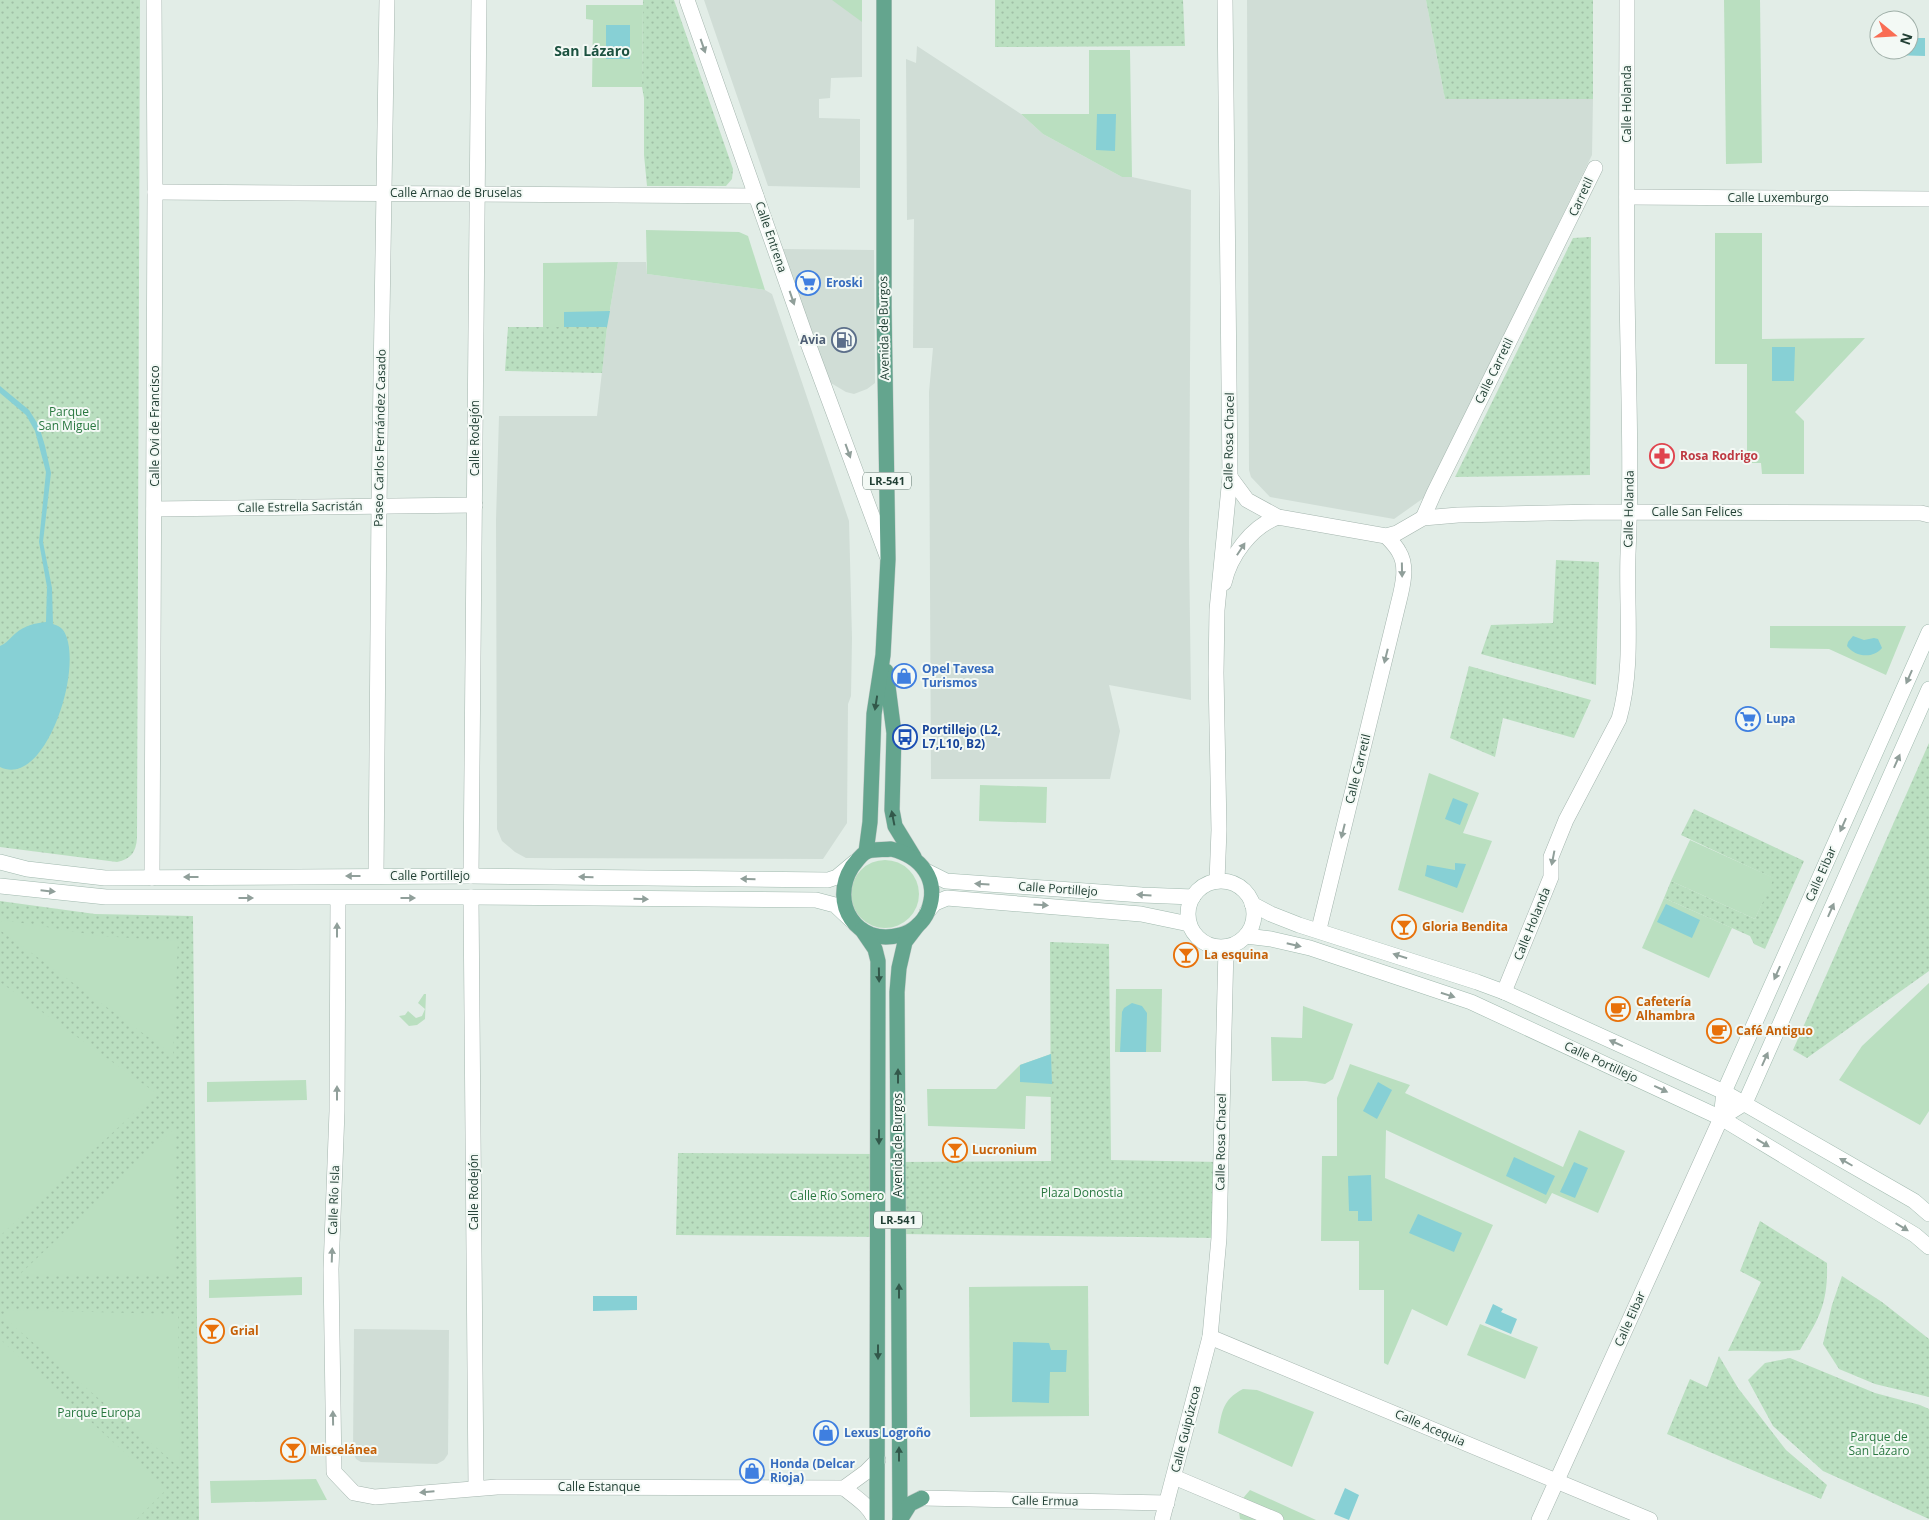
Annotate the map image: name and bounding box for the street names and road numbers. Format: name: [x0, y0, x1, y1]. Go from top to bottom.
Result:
street label: Calle Holanda: [1618, 65, 1635, 143]
street label: Carretil: [1564, 175, 1597, 219]
street label: Calle Arnao de Bruselas: [390, 184, 522, 201]
street label: Calle Luxemburgo: [1727, 189, 1829, 206]
street label: Calle Entrena: [751, 199, 792, 275]
street label: Avenida de Burgos: [874, 275, 893, 380]
street label: Calle Carretil: [1470, 335, 1517, 407]
street label: Paseo Carlos Fernández Casado: [369, 349, 390, 527]
street label: Calle Ovi de Francisco: [146, 365, 163, 487]
street label: Calle Rosa Chacel: [1219, 392, 1238, 490]
street label: Calle Rodejón: [466, 400, 483, 476]
street label: Calle Holanda: [1619, 470, 1638, 548]
road number: LR-541: [863, 472, 911, 490]
street label: Calle Estrella Sacristán: [237, 497, 363, 516]
street label: Calle San Felices: [1651, 503, 1743, 520]
street label: Calle Carretil: [1341, 732, 1374, 806]
street label: Calle Eibar: [1801, 843, 1840, 904]
street label: Calle Portillejo: [390, 867, 470, 884]
street label: Calle Portillejo: [1018, 877, 1098, 900]
street label: Calle Holanda: [1509, 885, 1554, 963]
street label: Calle Portillejo: [1561, 1037, 1641, 1086]
street label: Avenida de Burgos: [889, 1092, 906, 1197]
street label: Calle Rosa Chacel: [1211, 1093, 1230, 1191]
street label: Calle Rodejón: [465, 1154, 482, 1230]
street label: Calle Río Isla: [324, 1165, 343, 1235]
road number: LR-541: [874, 1212, 922, 1228]
street label: Calle Eibar: [1610, 1288, 1649, 1349]
street label: Calle Guipúzcoa: [1166, 1384, 1205, 1474]
street label: Calle Acequia: [1393, 1405, 1468, 1450]
street label: Calle Estanque: [558, 1478, 640, 1495]
street label: Calle Ermua: [1011, 1491, 1079, 1510]

